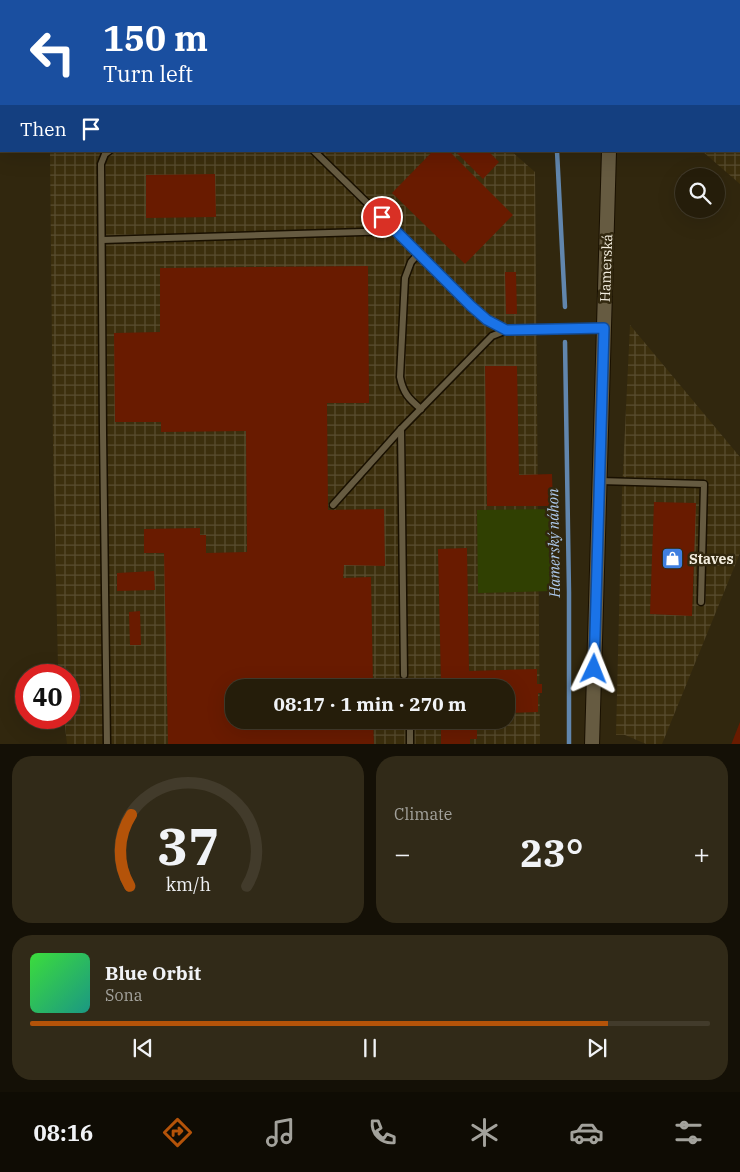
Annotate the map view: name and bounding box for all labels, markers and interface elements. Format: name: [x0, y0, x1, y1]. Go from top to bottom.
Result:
text: 150 m: [103, 15, 208, 61]
icon: left: [20, 20, 85, 85]
text: Turn left: [103, 59, 193, 88]
icon: arrive: [77, 115, 105, 143]
text: Then: [20, 117, 67, 141]
map controls: [675, 168, 725, 218]
button: search: [675, 168, 725, 218]
pin: [361, 196, 403, 238]
icon: arrive: [368, 203, 396, 231]
street label: Hamerská: [596, 233, 616, 302]
water label: Hamerský náhon: [543, 488, 564, 599]
shop icon: Staves: [661, 547, 685, 571]
place label: Staves: [689, 550, 734, 568]
position arrow: [567, 642, 619, 694]
speed limit sign: 40: [15, 664, 80, 729]
text: 08:17 · 1 min · 270 m: [274, 692, 466, 716]
text: Climate: [394, 804, 452, 824]
text: 37: [157, 812, 219, 879]
text: 23°: [520, 828, 584, 877]
text: −: [394, 835, 411, 872]
text: +: [693, 835, 710, 872]
text: km/h: [165, 873, 211, 896]
text: Blue Orbit: [105, 961, 201, 985]
text: Sona: [105, 985, 142, 1005]
icon: previous: [129, 1034, 157, 1062]
icon: pause: [356, 1034, 384, 1062]
icon: next: [583, 1034, 611, 1062]
icon: directions: [160, 1115, 195, 1150]
icon: music: [263, 1115, 298, 1150]
icon: phone: [365, 1115, 400, 1150]
icon: climate: [467, 1115, 502, 1150]
icon: car: [569, 1115, 604, 1150]
icon: filters: [671, 1115, 706, 1150]
text: 08:16: [34, 1118, 93, 1147]

